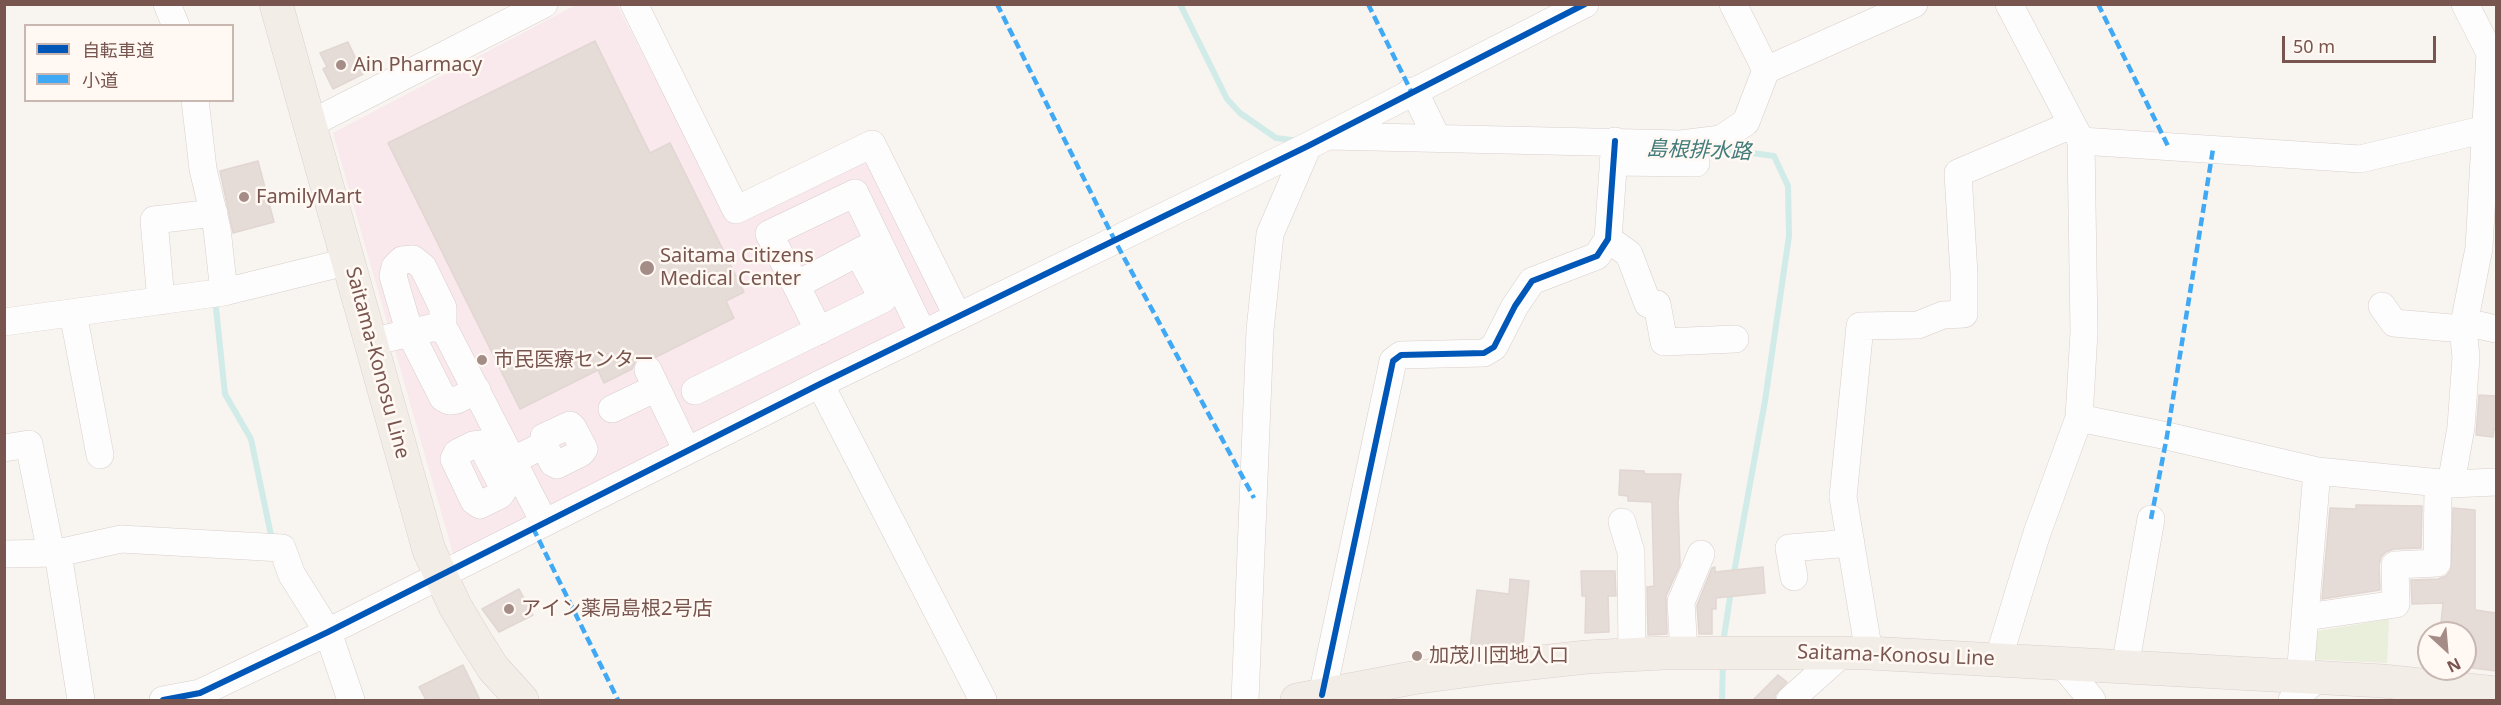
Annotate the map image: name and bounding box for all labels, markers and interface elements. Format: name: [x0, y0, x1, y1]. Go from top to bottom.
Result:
legend: [24, 24, 234, 102]
scale bar: [2285, 24, 2440, 62]
text: 50 m: [2293, 34, 2335, 58]
text: 自転車道: [82, 38, 154, 62]
place label: Ain Pharmacy: [353, 53, 482, 77]
marker: Ain Pharmacy: [334, 58, 348, 72]
text: 小道: [82, 68, 118, 92]
water label: 島根排水路: [1646, 137, 1752, 165]
place label: FamilyMart: [256, 185, 362, 209]
marker: FamilyMart: [237, 190, 251, 204]
place label: Saitama Citizens Medical Center: [660, 244, 814, 291]
marker: Saitama Citizens Medical Center: [638, 259, 656, 277]
street label: Saitama-Konosu Line: [340, 264, 414, 462]
place label: 市民医療センター: [494, 348, 654, 372]
marker: 市民医療センター: [475, 353, 489, 367]
place label: アイン薬局島根2号店: [521, 597, 712, 621]
marker: アイン薬局島根2号店: [502, 602, 516, 616]
north arrow: [2417, 621, 2477, 681]
street label: Saitama-Konosu Line: [1797, 641, 1995, 671]
place label: 加茂川団地入口: [1429, 644, 1569, 668]
marker: 加茂川団地入口: [1410, 649, 1424, 663]
text: N: [2443, 653, 2465, 678]

